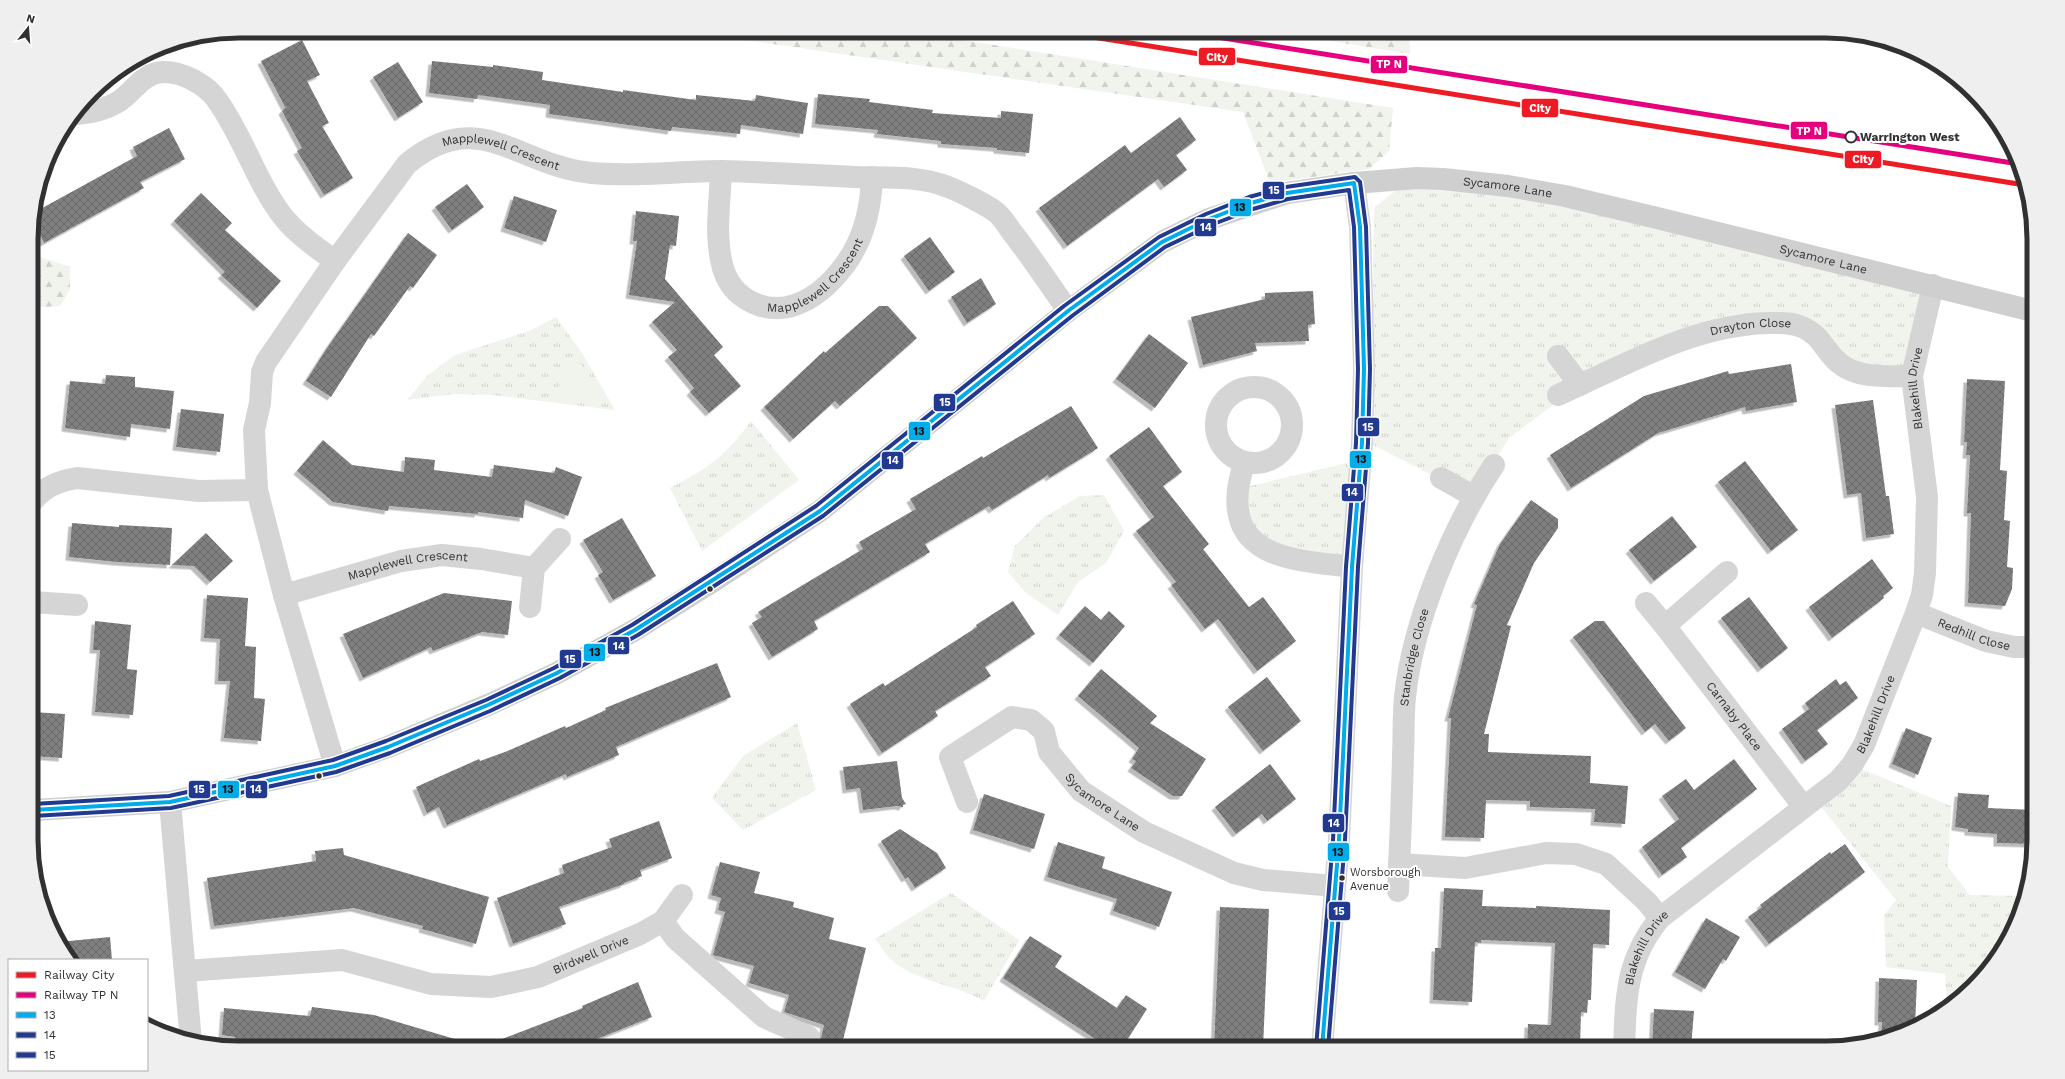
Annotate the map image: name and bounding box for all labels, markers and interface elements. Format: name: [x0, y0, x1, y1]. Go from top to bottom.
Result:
north arrow: [8, 8, 48, 48]
text: N: [25, 12, 37, 26]
line badge: City: [1198, 47, 1236, 66]
text: City: [1206, 51, 1229, 64]
line badge: TP N: [1370, 55, 1408, 74]
text: TP N: [1376, 58, 1402, 71]
line badge: City: [1521, 98, 1559, 118]
text: City: [1529, 102, 1552, 115]
line badge: TP N: [1790, 121, 1828, 140]
text: TP N: [1796, 125, 1822, 138]
marker: Warrington West: [1844, 130, 1858, 144]
place label: Warrington West: [1860, 130, 1960, 144]
street label: Mapplewell Crescent: [440, 131, 561, 173]
line badge: City: [1844, 150, 1882, 169]
text: City: [1852, 153, 1875, 166]
street label: Sycamore Lane: [1462, 174, 1553, 201]
line badge: 15: [1262, 181, 1285, 200]
text: 15: [1268, 184, 1280, 197]
line badge: 13: [1229, 198, 1252, 217]
text: 13: [1234, 201, 1246, 214]
line badge: 14: [1194, 218, 1217, 237]
text: 14: [1200, 221, 1212, 234]
street label: Mapplewell Crescent: [767, 236, 866, 315]
street label: Sycamore Lane: [1778, 242, 1869, 277]
street label: Drayton Close: [1708, 316, 1792, 338]
street label: Blakehill Drive: [1905, 346, 1926, 430]
line badge: 15: [933, 393, 956, 412]
text: 15: [939, 396, 951, 409]
line badge: 15: [1357, 417, 1380, 437]
line badge: 13: [908, 421, 931, 441]
text: 15: [1362, 421, 1374, 434]
text: 13: [913, 425, 925, 438]
line badge: 13: [1349, 450, 1372, 469]
line badge: 14: [881, 451, 904, 470]
text: 13: [1355, 453, 1367, 466]
text: 14: [887, 454, 899, 467]
line badge: 14: [1341, 483, 1364, 502]
text: 14: [1346, 486, 1358, 499]
street label: Mapplewell Crescent: [346, 548, 469, 583]
unlabelled marker: [705, 584, 715, 594]
street label: Stanbridge Close: [1397, 606, 1432, 707]
street label: Redhill Close: [1936, 615, 2012, 653]
line badge: 14: [607, 636, 630, 655]
text: 14: [613, 640, 625, 653]
line badge: 13: [583, 643, 606, 662]
text: 13: [589, 646, 601, 659]
line badge: 15: [559, 649, 582, 669]
text: 15: [564, 653, 576, 666]
street label: Blakehill Drive: [1853, 673, 1898, 756]
street label: Carnaby Place: [1703, 679, 1765, 754]
street label: Sycamore Lane: [1062, 770, 1142, 834]
unlabelled marker: [314, 771, 324, 781]
line badge: 15: [188, 780, 211, 799]
line badge: 13: [217, 780, 240, 799]
line badge: 14: [245, 780, 268, 799]
text: 15: [193, 783, 205, 796]
text: 13: [222, 783, 234, 796]
text: 14: [250, 783, 262, 796]
line badge: 14: [1322, 813, 1345, 833]
text: 14: [1328, 817, 1340, 830]
line badge: 13: [1327, 842, 1350, 862]
text: 13: [1332, 846, 1344, 859]
place label: Worsborough Avenue: [1350, 866, 1421, 893]
marker: Worsborough Avenue: [1337, 873, 1347, 883]
line badge: 15: [1328, 901, 1351, 921]
text: 15: [1333, 905, 1345, 918]
street label: Blakehill Drive: [1622, 907, 1671, 986]
street label: Birdwell Drive: [551, 933, 631, 977]
legend: [8, 959, 148, 1071]
text: Railway City: [44, 968, 115, 982]
text: Railway TP N: [44, 988, 119, 1002]
text: 13: [44, 1008, 56, 1022]
text: 14: [44, 1028, 56, 1042]
text: 15: [44, 1048, 56, 1062]

